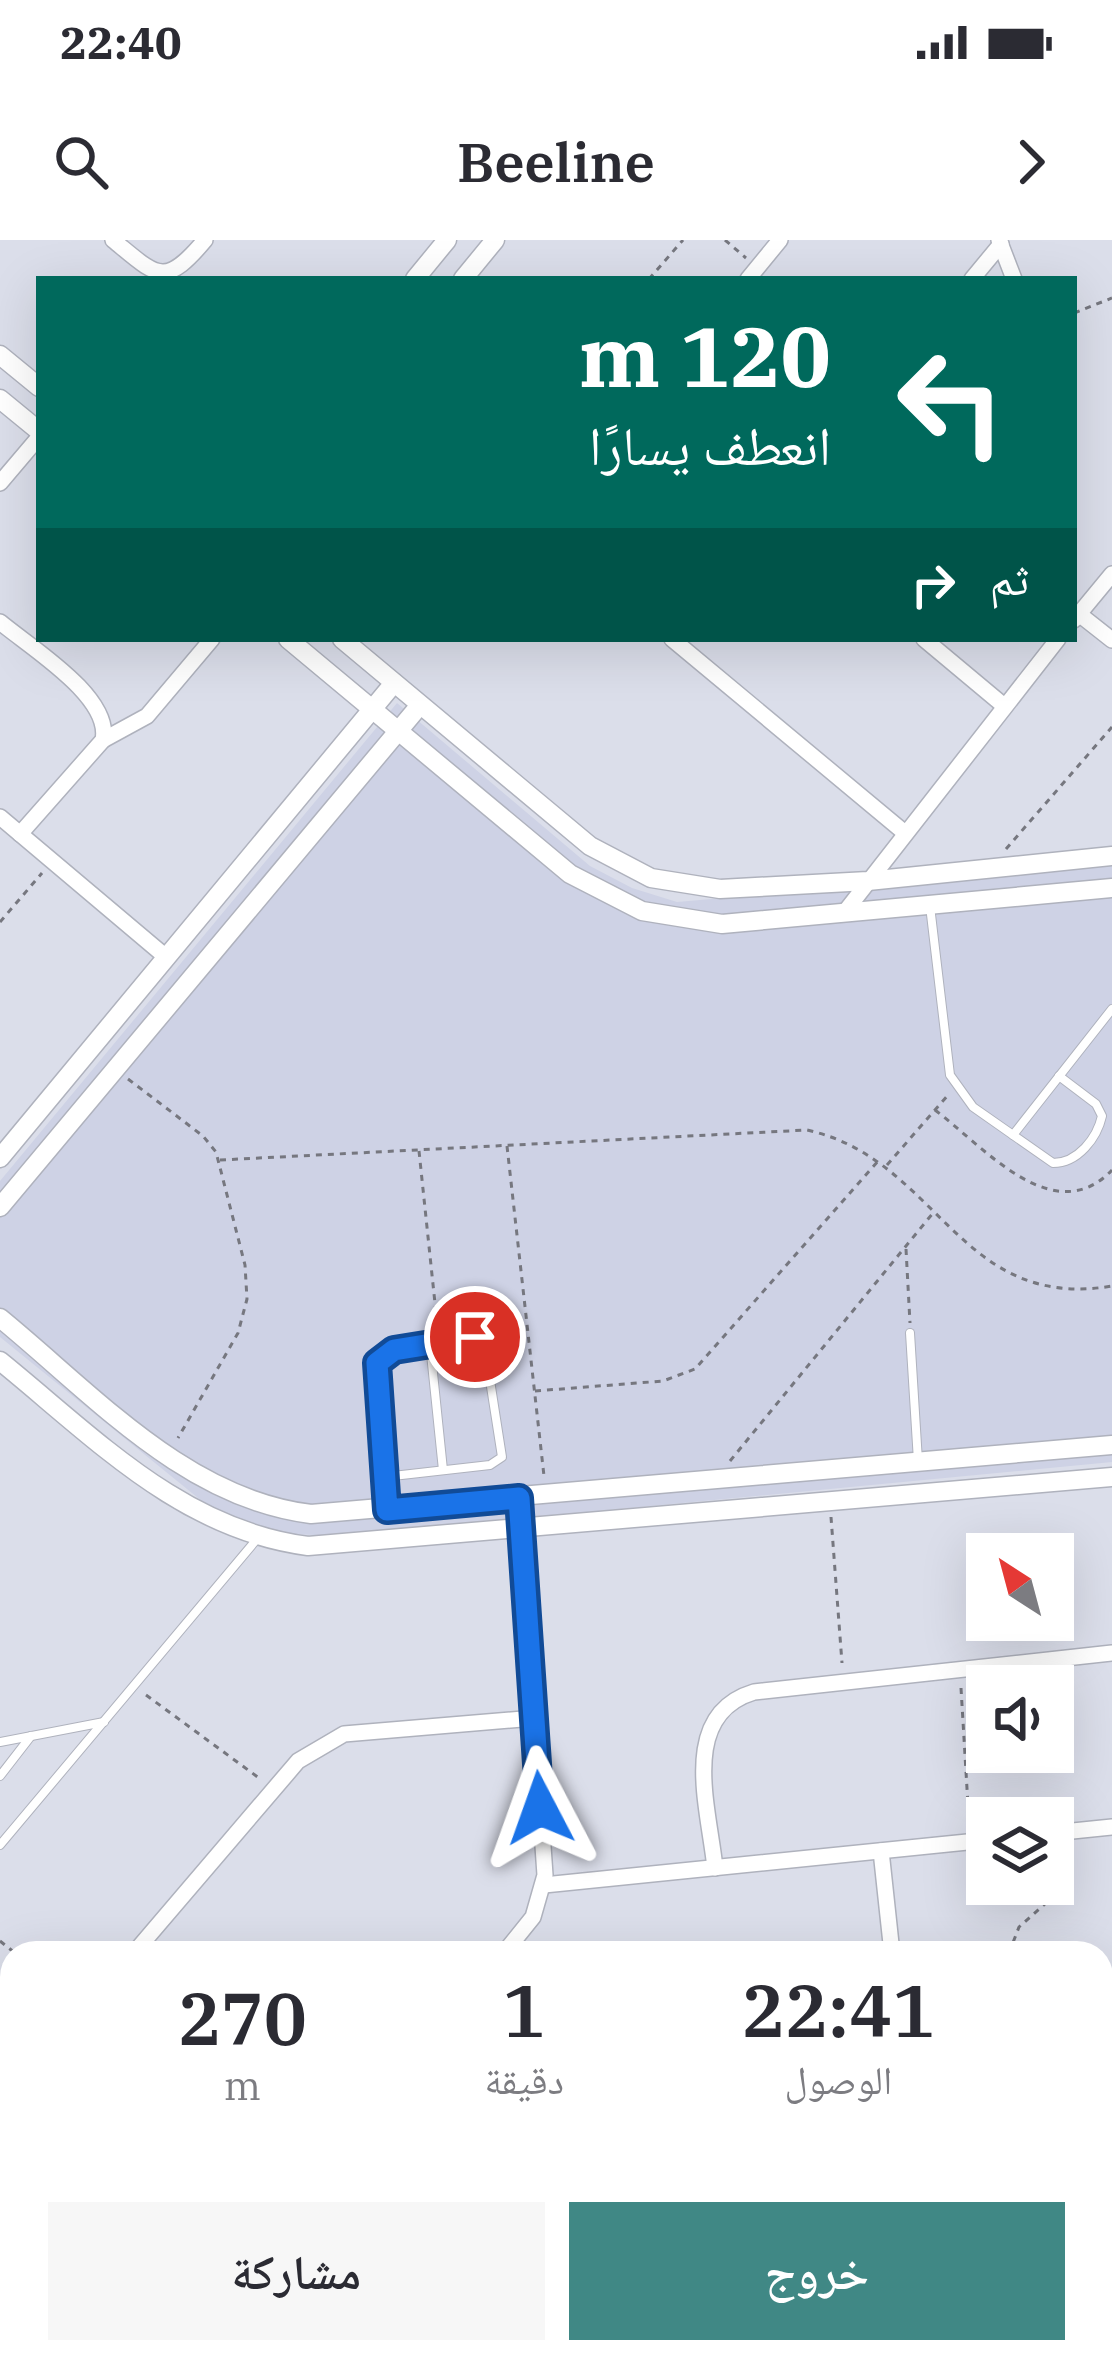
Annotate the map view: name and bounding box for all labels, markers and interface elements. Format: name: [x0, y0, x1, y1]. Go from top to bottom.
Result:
text: 22:40: [60, 13, 182, 71]
text: Beeline: [457, 127, 655, 197]
icon: search: [48, 129, 114, 195]
icon: forward: [998, 129, 1064, 195]
text: 120 m: [579, 301, 831, 410]
icon: left: [873, 324, 1029, 480]
text: انعطف يسارًا: [589, 410, 831, 480]
text: ثم: [990, 549, 1029, 607]
icon: right: [900, 552, 966, 618]
pin: [424, 1286, 526, 1388]
icon: arrive: [442, 1304, 508, 1370]
north arrow: [966, 1533, 1074, 1641]
map controls: [966, 1533, 1074, 1905]
button: sound: [966, 1665, 1074, 1773]
position arrow: [477, 1745, 603, 1871]
button: layers: [966, 1797, 1074, 1905]
text: 1: [503, 1963, 546, 2057]
text: 22:41: [741, 1963, 936, 2057]
text: 270: [177, 1971, 307, 2065]
text: دقيقة: [485, 2054, 564, 2105]
text: الوصول: [784, 2054, 892, 2105]
text: m: [224, 2060, 261, 2111]
button: مشاركة: [48, 2202, 545, 2340]
button: خروج: [569, 2202, 1065, 2340]

